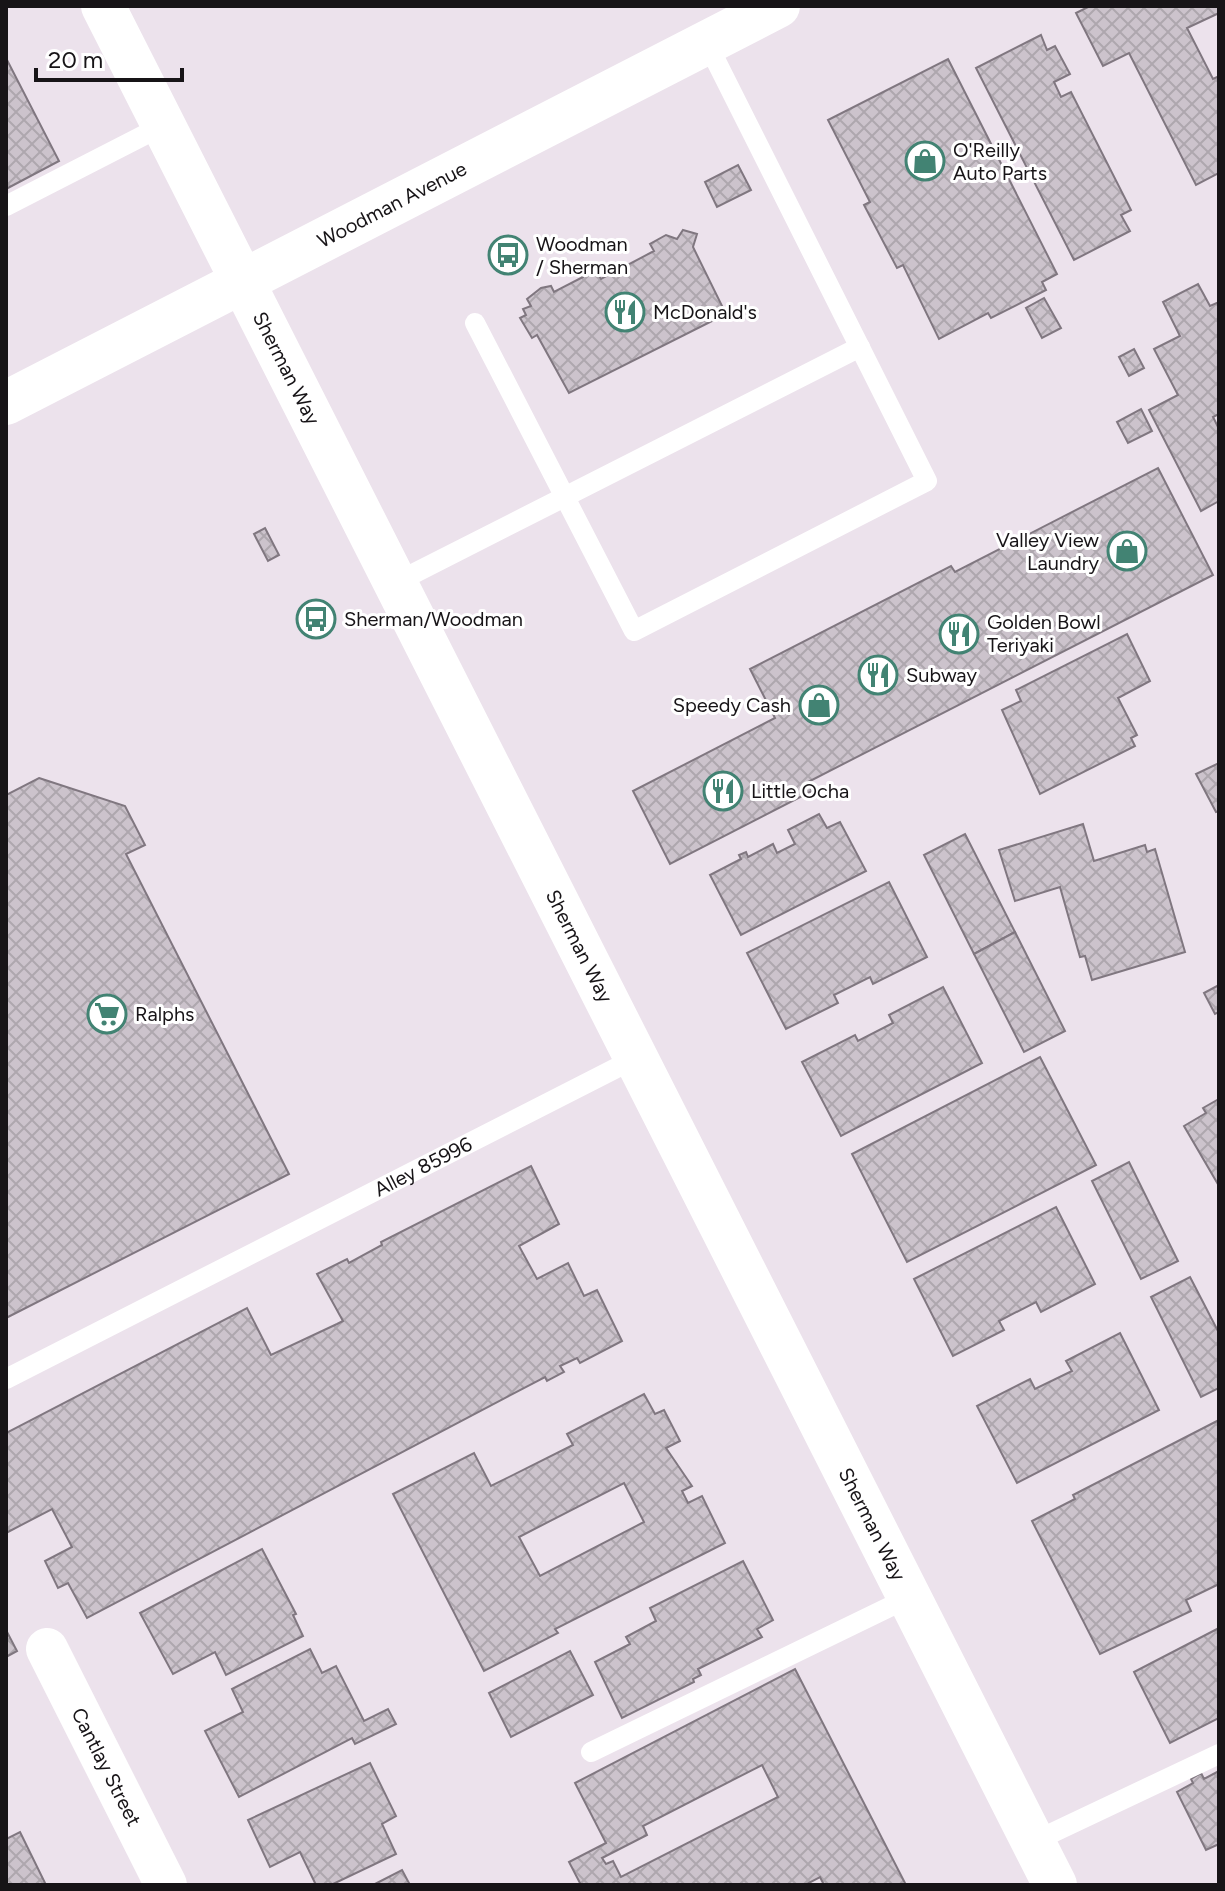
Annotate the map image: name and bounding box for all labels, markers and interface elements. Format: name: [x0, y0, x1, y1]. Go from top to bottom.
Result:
scale bar: [36, 32, 182, 82]
text: 20 m: [48, 45, 103, 74]
place label: O'Reilly Auto Parts: [953, 138, 1047, 185]
shop icon: O'Reilly Auto Parts: [904, 140, 946, 182]
street label: Woodman Avenue: [313, 156, 471, 253]
place label: Woodman / Sherman: [536, 232, 628, 279]
bus stop icon: Woodman / Sherman: [487, 234, 529, 276]
restaurant icon: McDonald's: [604, 291, 646, 333]
place label: McDonald's: [653, 300, 757, 324]
street label: Sherman Way: [248, 308, 325, 429]
place label: Valley View Laundry: [996, 528, 1099, 575]
shop icon: Valley View Laundry: [1106, 530, 1148, 572]
bus stop icon: Sherman/Woodman: [295, 598, 337, 640]
place label: Sherman/Woodman: [344, 607, 523, 631]
place label: Golden Bowl Teriyaki: [987, 610, 1101, 657]
restaurant icon: Golden Bowl Teriyaki: [938, 613, 980, 655]
restaurant icon: Subway: [857, 654, 899, 696]
place label: Subway: [906, 663, 977, 687]
shop icon: Speedy Cash: [798, 684, 840, 726]
place label: Speedy Cash: [673, 693, 791, 717]
restaurant icon: Little Ocha: [702, 770, 744, 812]
place label: Little Ocha: [751, 779, 849, 803]
street label: Sherman Way: [541, 886, 618, 1007]
supermarket icon: Ralphs: [86, 993, 128, 1035]
place label: Ralphs: [135, 1002, 194, 1026]
street label: Alley 85996: [370, 1132, 476, 1201]
street label: Sherman Way: [834, 1464, 911, 1585]
street label: Cantlay Street: [67, 1704, 146, 1830]

